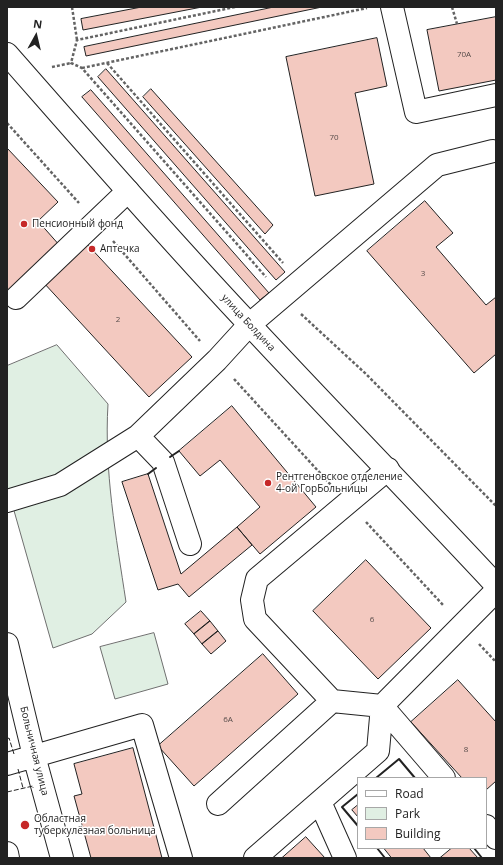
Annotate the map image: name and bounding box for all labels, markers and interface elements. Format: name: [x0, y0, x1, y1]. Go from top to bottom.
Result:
north arrow: [16, 16, 56, 56]
text: N: [32, 16, 43, 32]
house number: 70А: [457, 50, 471, 60]
house number: 70: [329, 133, 339, 143]
place label: Пенсионный фонд: [32, 218, 123, 230]
marker: Пенсионный фонд: [19, 219, 29, 229]
place label: Аптечка: [100, 243, 140, 255]
marker: Аптечка: [87, 244, 97, 254]
house number: 3: [421, 269, 425, 279]
street label: улица Болдина: [219, 292, 277, 354]
house number: 2: [116, 315, 120, 325]
place label: Рентгеновское отделение 4-ой ГорБольницы: [276, 471, 403, 494]
marker: Рентгеновское отделение 4-ой ГорБольницы: [263, 478, 273, 488]
house number: 6: [370, 615, 374, 625]
street label: Больничная улица: [17, 705, 51, 797]
house number: 6А: [223, 715, 233, 725]
house number: 8: [464, 745, 468, 755]
legend: [357, 777, 487, 849]
text: Road: [395, 785, 424, 802]
text: Park: [395, 805, 420, 822]
place label: Областная туберкулёзная больница: [34, 813, 156, 836]
marker: Областная туберкулёзная больница: [19, 819, 31, 831]
text: Building: [395, 825, 440, 842]

